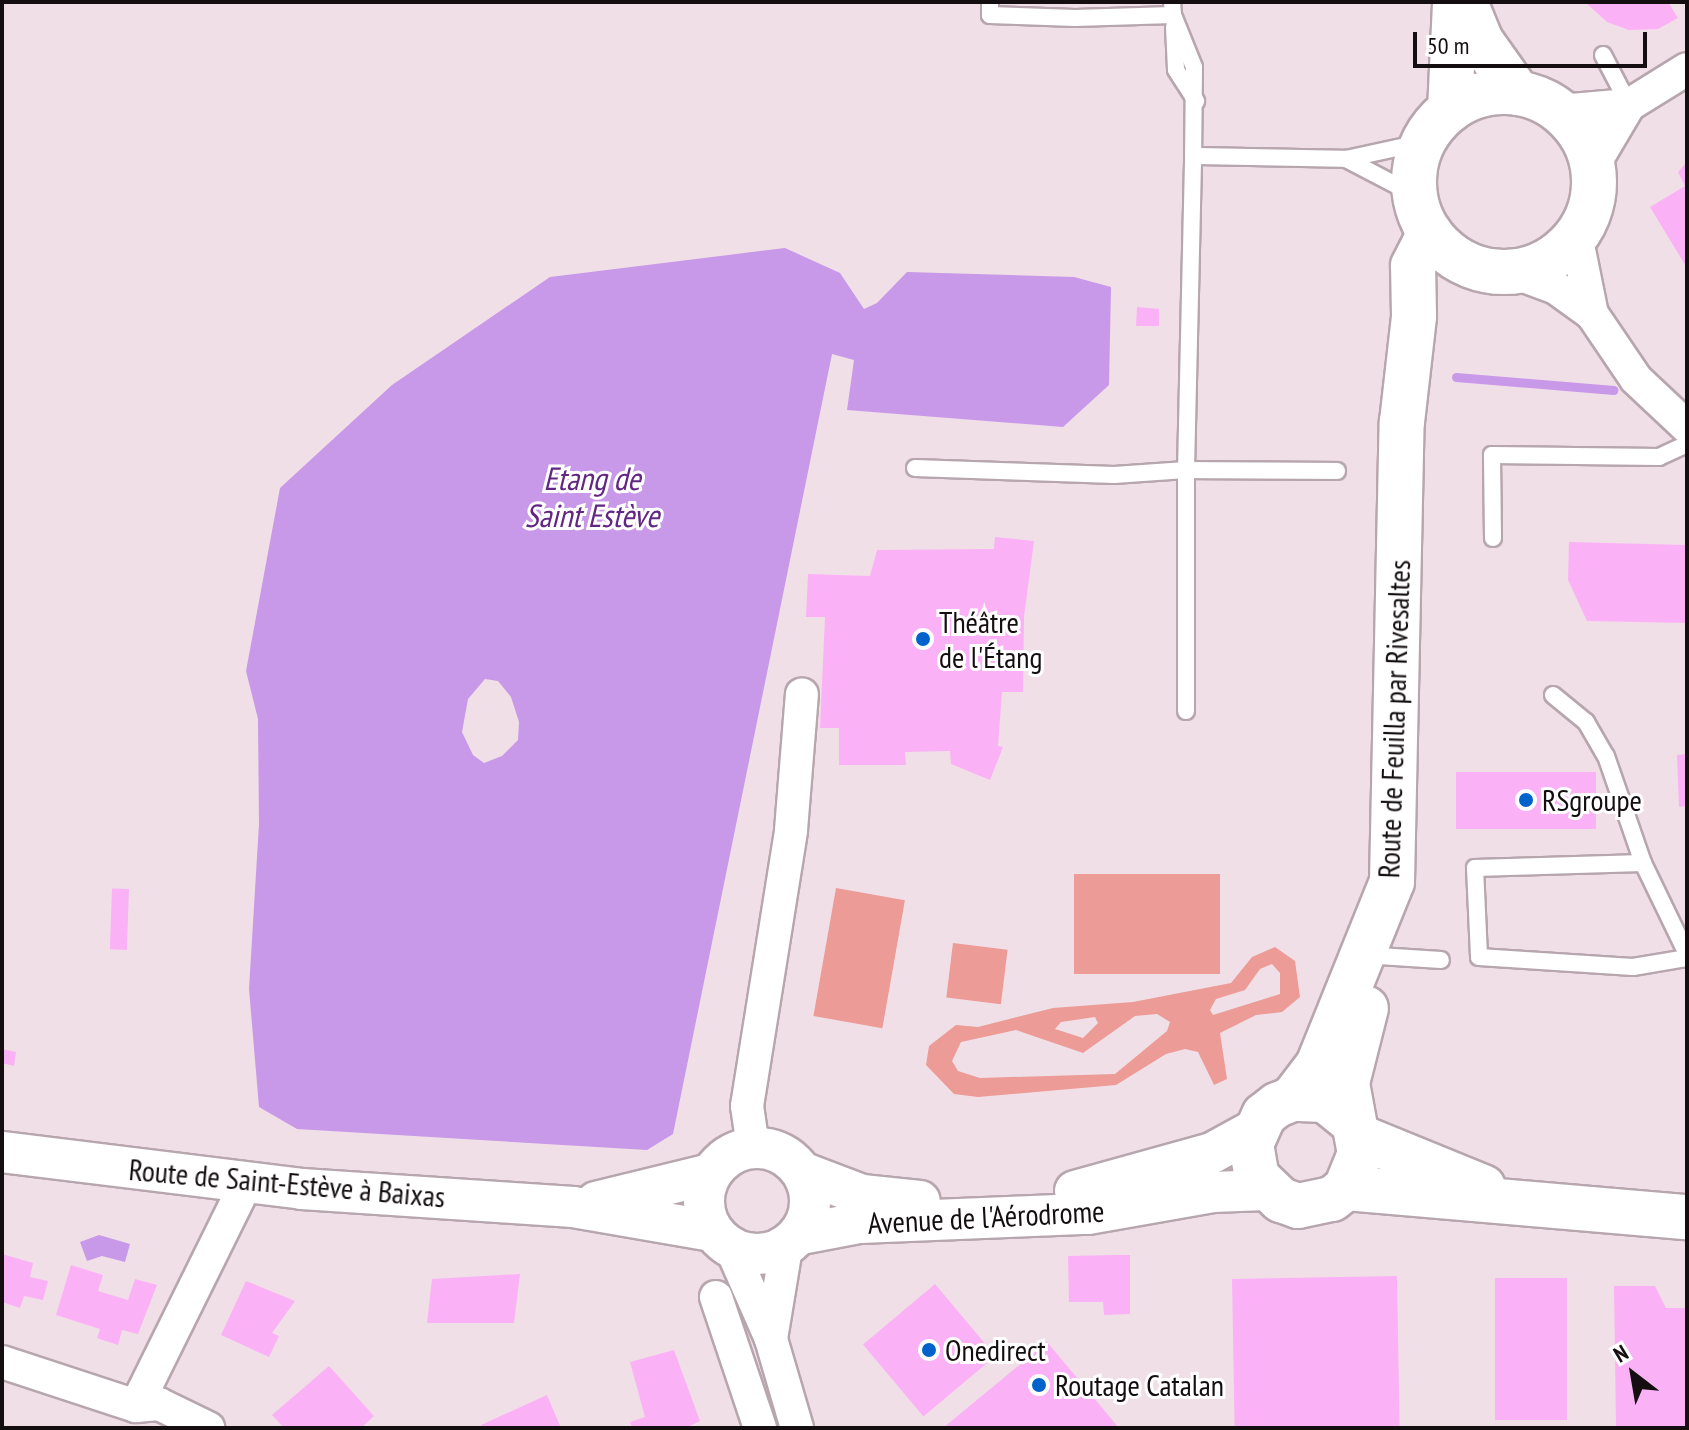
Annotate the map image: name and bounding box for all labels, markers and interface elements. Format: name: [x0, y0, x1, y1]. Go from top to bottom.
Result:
scale bar: [1417, 16, 1651, 66]
text: 50 m: [1427, 30, 1469, 61]
water label: Etang de Saint Estève: [525, 460, 659, 535]
street label: Route de Feuilla par Rivesaltes: [1370, 559, 1418, 879]
place label: Théâtre de l'Étang: [939, 604, 1042, 674]
marker: Théâtre de l'Étang: [914, 630, 932, 648]
place label: RSgroupe: [1542, 782, 1642, 818]
marker: RSgroupe: [1517, 791, 1535, 809]
street label: Route de Saint-Estève à Baixas: [127, 1151, 447, 1215]
street label: Avenue de l'Aérodrome: [867, 1193, 1105, 1241]
place label: Onedirect: [945, 1332, 1046, 1368]
north arrow: [1593, 1334, 1673, 1414]
text: N: [1608, 1338, 1633, 1368]
marker: Onedirect: [920, 1341, 938, 1359]
place label: Routage Catalan: [1055, 1367, 1224, 1403]
marker: Routage Catalan: [1030, 1376, 1048, 1394]

